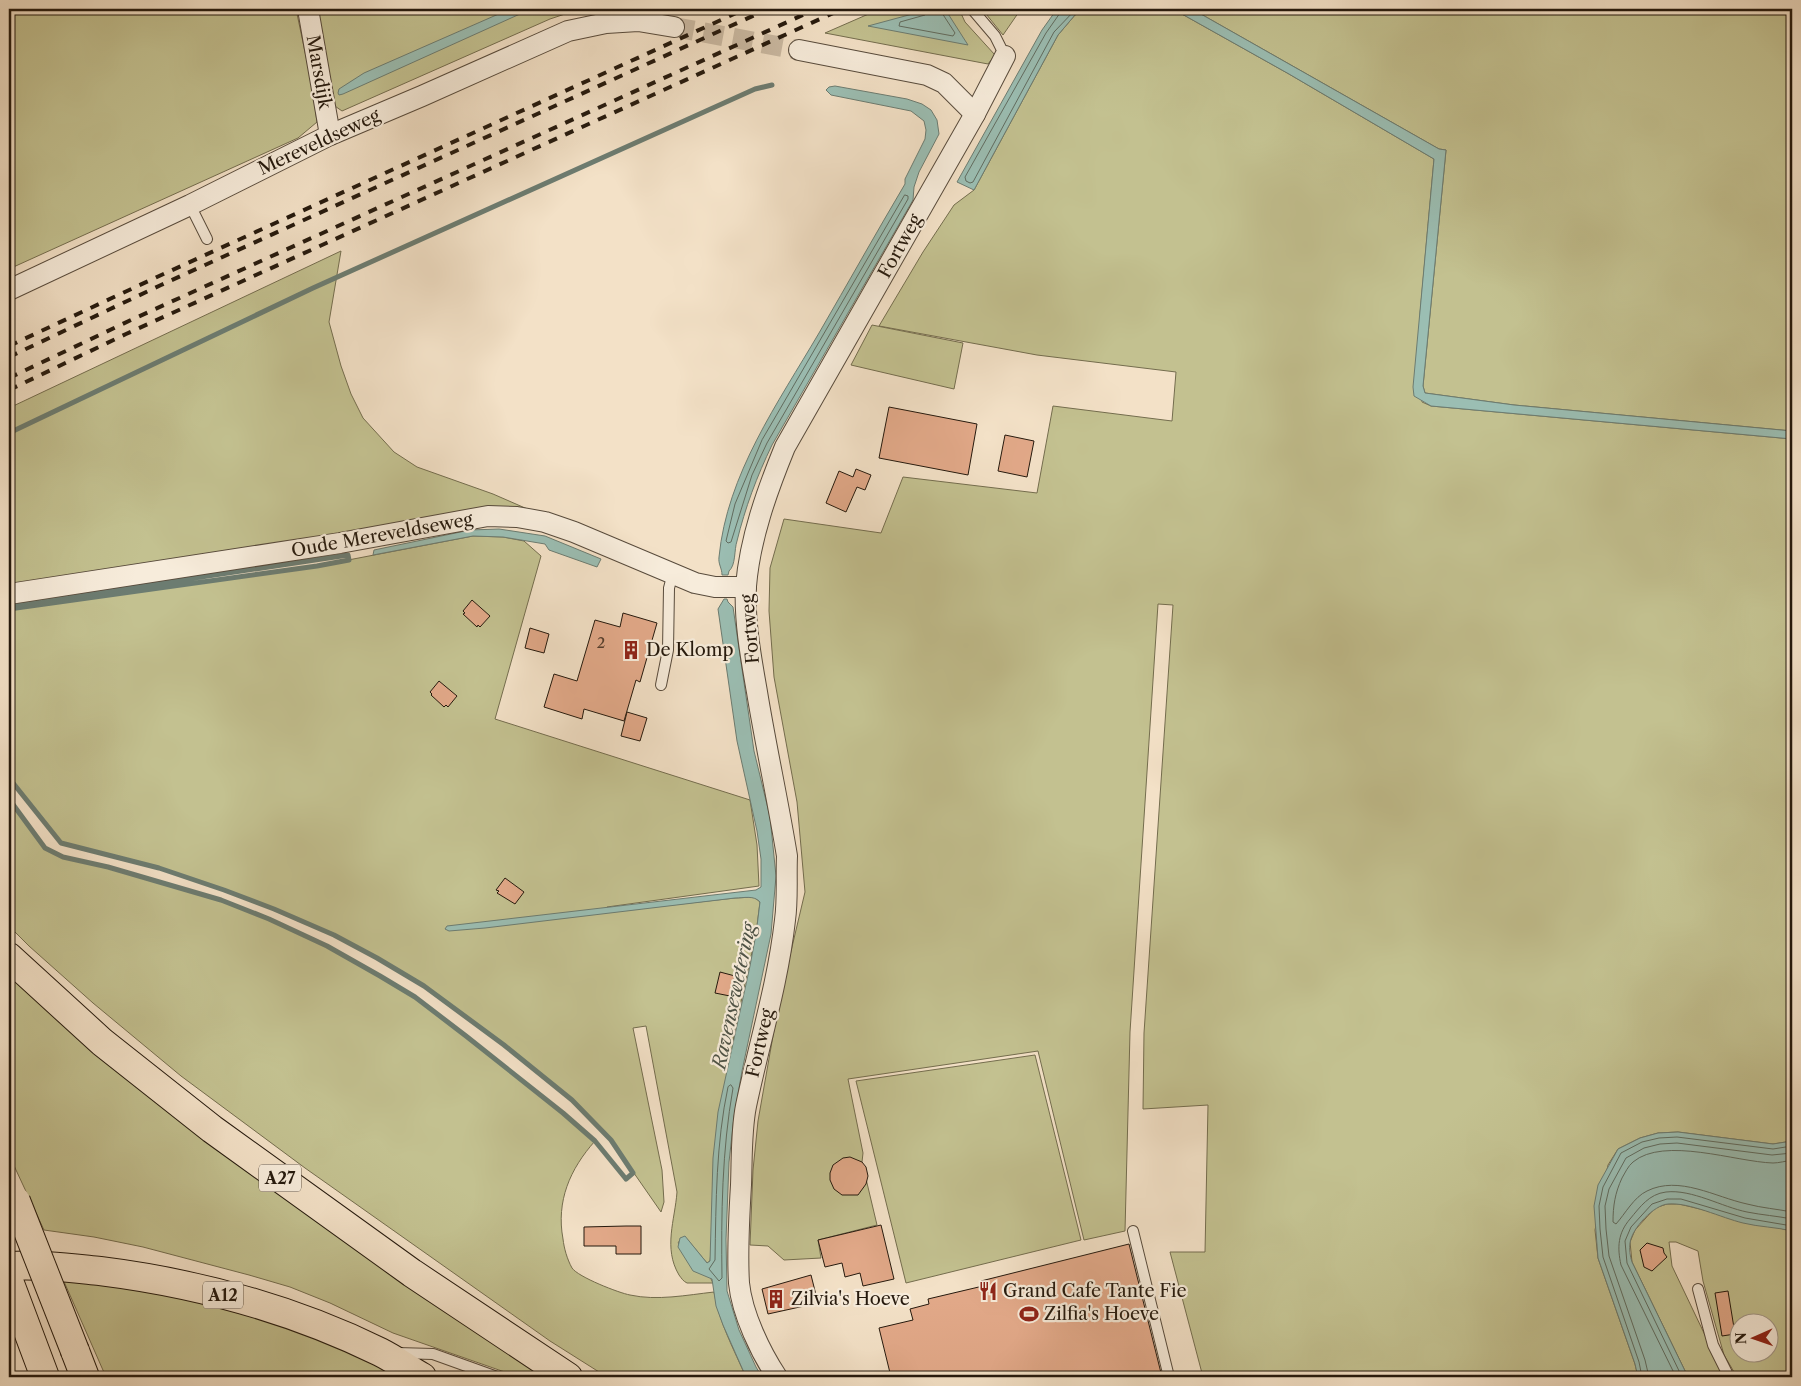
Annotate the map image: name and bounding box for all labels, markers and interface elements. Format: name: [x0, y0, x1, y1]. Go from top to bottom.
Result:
street label: Marsdijk: [302, 33, 337, 112]
street label: Mereveldseweg: [254, 104, 384, 180]
street label: Fortweg: [873, 210, 927, 282]
street label: Oude Mereveldseweg: [289, 508, 475, 562]
street label: Fortweg: [736, 593, 764, 665]
house number: 2: [597, 633, 605, 652]
building icon: De Klomp: [620, 639, 642, 661]
place label: De Klomp: [646, 639, 734, 661]
water label: Ravensewetering: [707, 919, 761, 1073]
street label: Fortweg: [741, 1006, 779, 1080]
road number: A27: [259, 1164, 301, 1192]
restaurant icon: Grand Cafe Tante Fie: [977, 1280, 999, 1302]
place label: Grand Cafe Tante Fie: [1003, 1280, 1187, 1302]
road number: A12: [203, 1282, 243, 1308]
building icon: Zilvia's Hoeve: [765, 1288, 787, 1310]
place label: Zilvia's Hoeve: [791, 1288, 910, 1310]
sports icon: Zilfia's Hoeve: [1018, 1303, 1040, 1325]
place label: Zilfia's Hoeve: [1044, 1303, 1159, 1325]
north arrow: [1728, 1314, 1778, 1364]
text: N: [1732, 1332, 1750, 1345]

